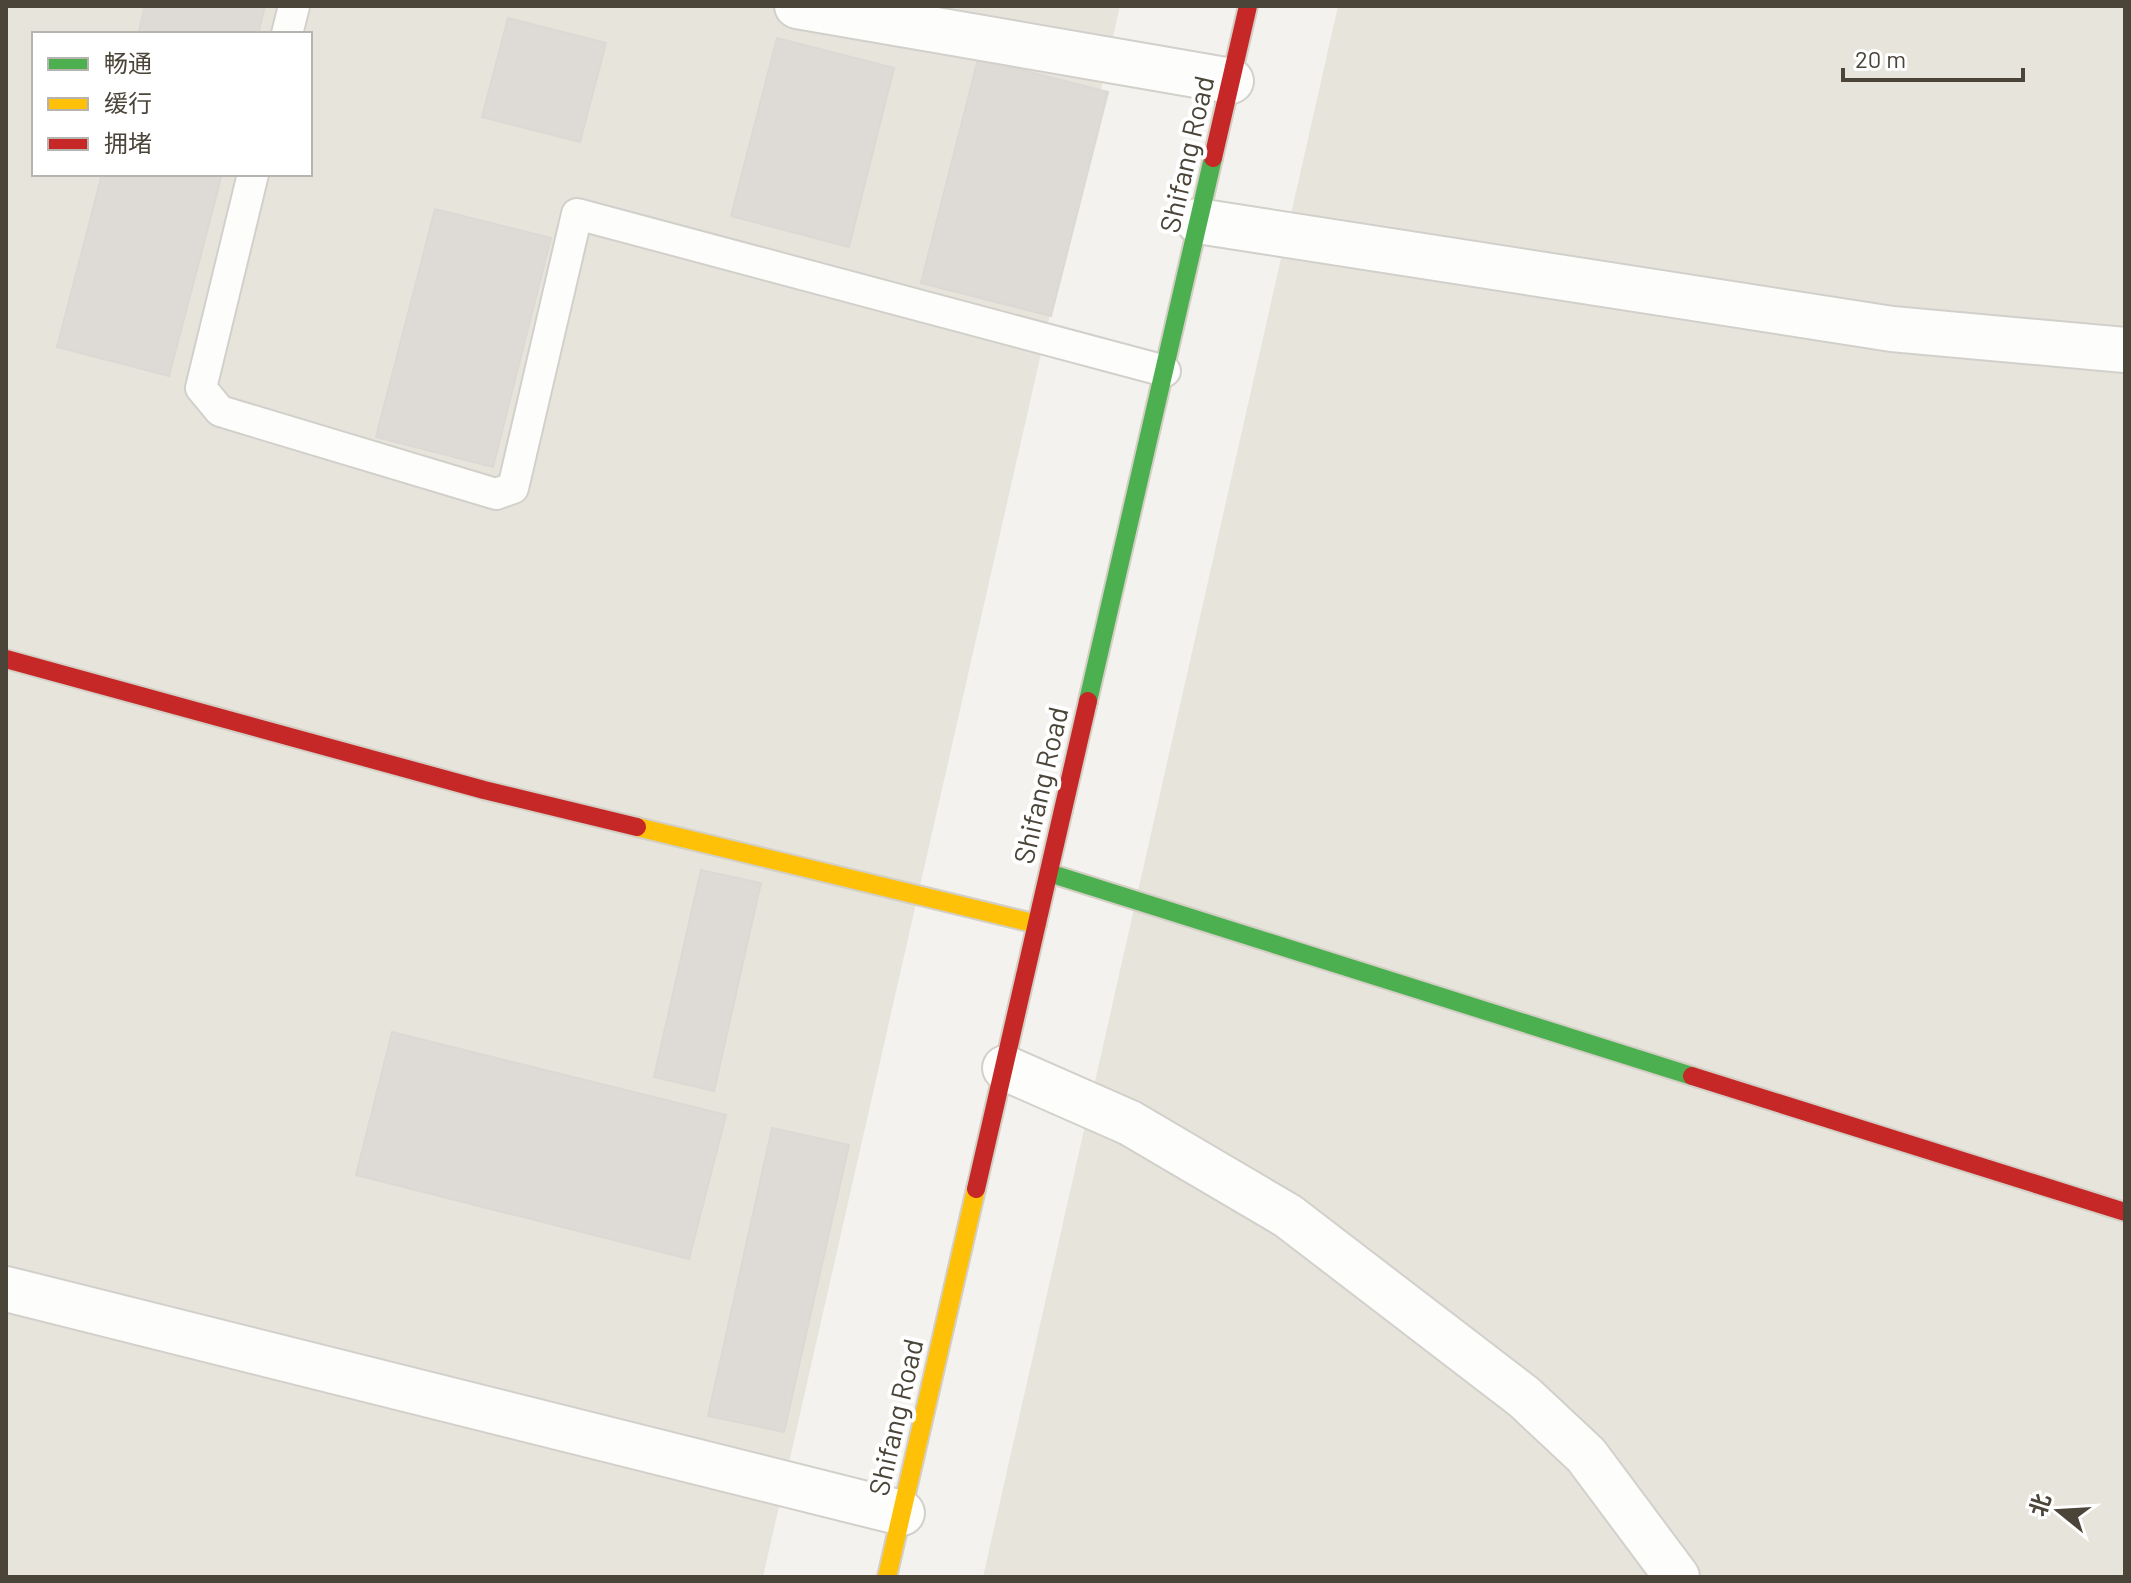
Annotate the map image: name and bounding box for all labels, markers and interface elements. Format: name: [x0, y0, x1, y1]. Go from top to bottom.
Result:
legend: [32, 32, 312, 176]
scale bar: [1843, 32, 2023, 82]
text: 20 m: [1855, 44, 1906, 73]
text: 畅通: [104, 48, 152, 77]
street label: Shifang Road: [1151, 72, 1221, 236]
text: 缓行: [104, 88, 152, 117]
text: 拥堵: [104, 128, 152, 157]
street label: Shifang Road: [1005, 703, 1075, 867]
street label: Shifang Road: [860, 1335, 930, 1499]
north arrow: [2019, 1471, 2099, 1551]
text: 北: [2023, 1490, 2055, 1519]

